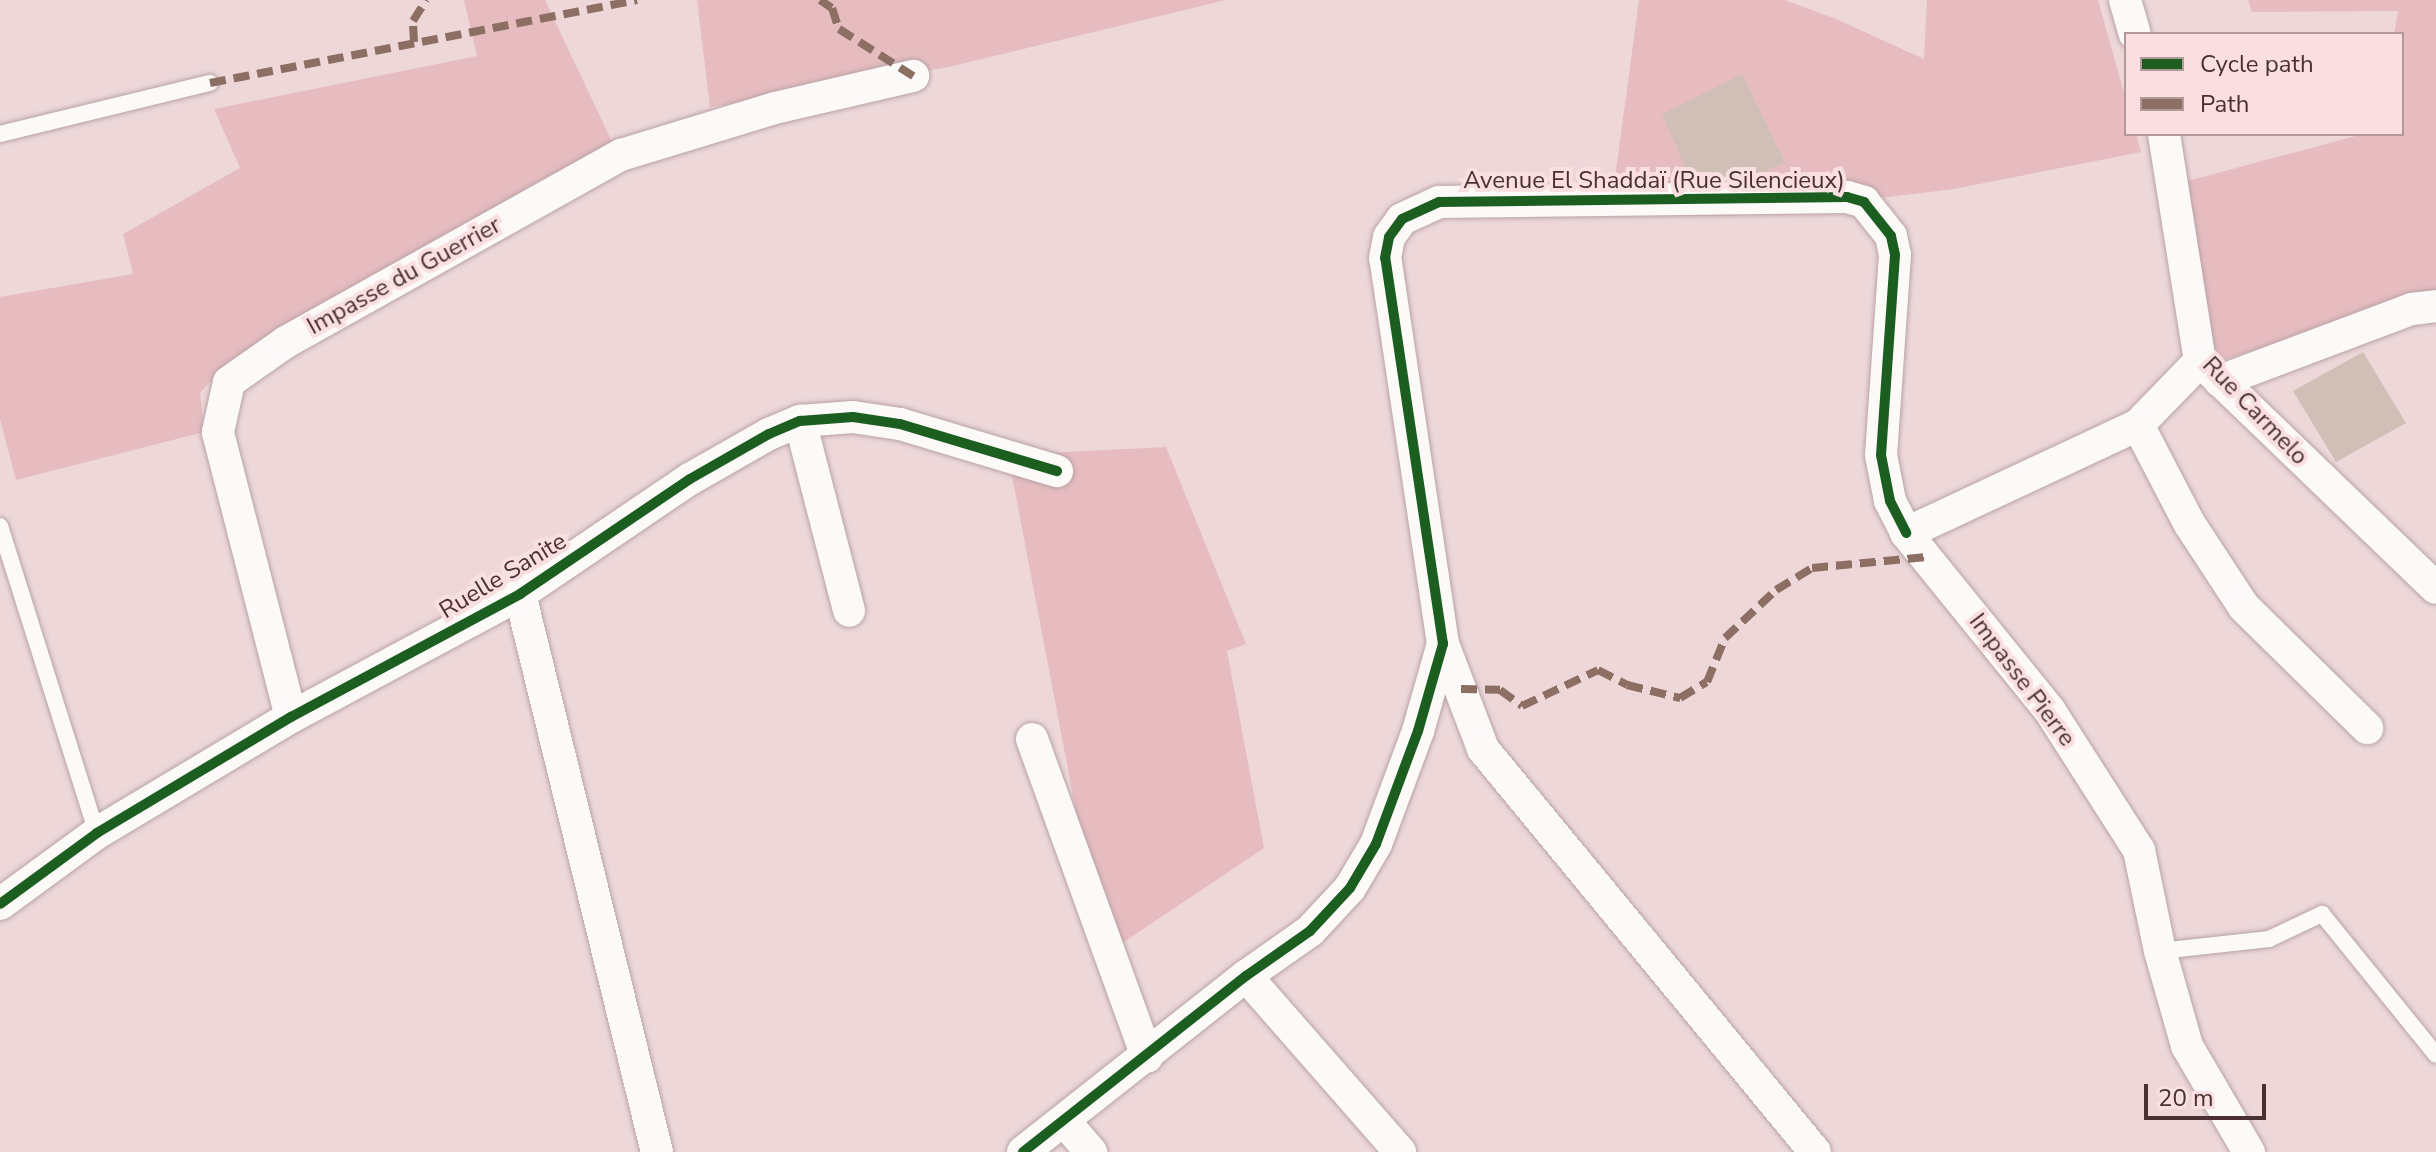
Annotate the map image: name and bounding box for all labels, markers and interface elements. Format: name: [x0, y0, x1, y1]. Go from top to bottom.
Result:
legend: [2124, 32, 2404, 136]
text: Cycle path: [2200, 48, 2314, 80]
text: Path: [2200, 88, 2249, 120]
street label: Avenue El Shaddaï (Rue Silencieux): [1463, 167, 1845, 195]
street label: Impasse du Guerrier: [302, 211, 506, 341]
street label: Rue Carmelo: [2196, 351, 2314, 471]
street label: Ruelle Sanite: [434, 527, 572, 625]
street label: Impasse Pierre: [1963, 608, 2081, 752]
scale bar: [2148, 1068, 2270, 1118]
text: 20 m: [2158, 1082, 2214, 1114]

